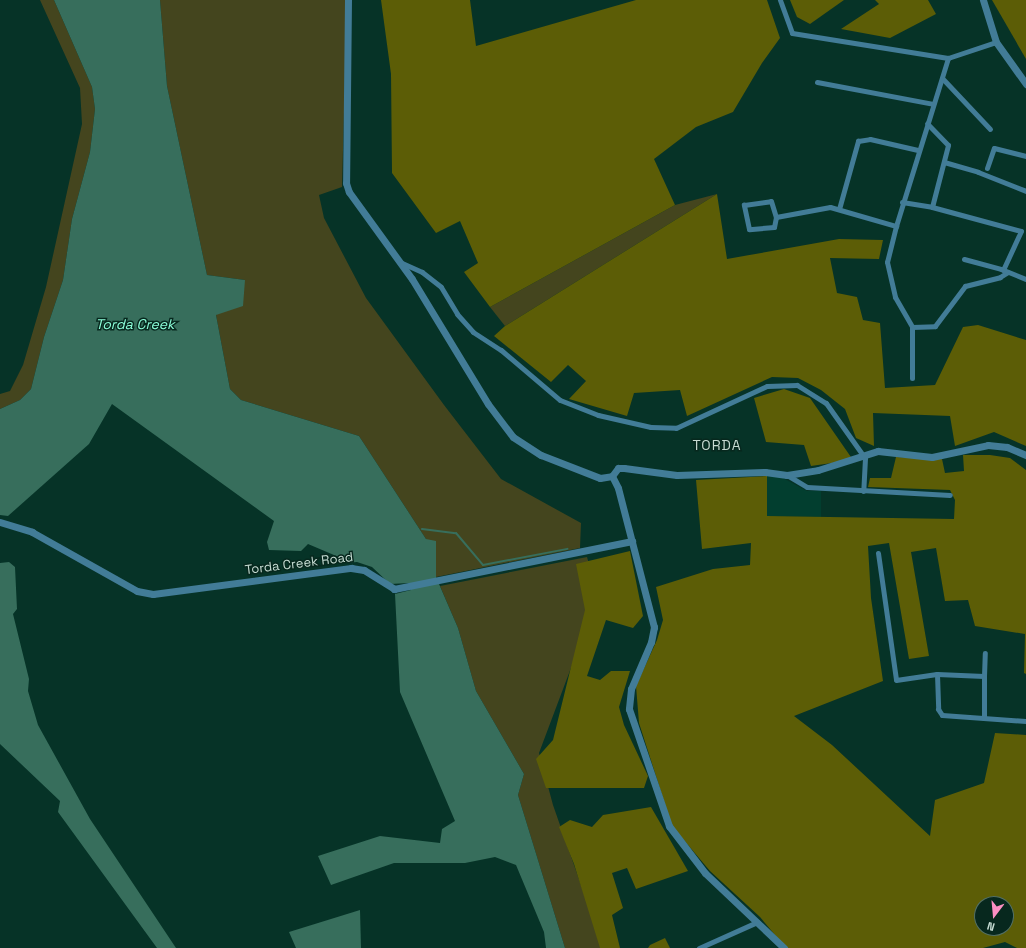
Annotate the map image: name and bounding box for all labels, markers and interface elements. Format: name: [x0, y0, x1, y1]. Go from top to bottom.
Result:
water label: Torda Creek: [95, 316, 175, 332]
district label: TORDA: [693, 437, 741, 453]
street label: Torda Creek Road: [244, 550, 354, 578]
north arrow: [974, 896, 1014, 936]
text: N: [985, 919, 996, 934]

